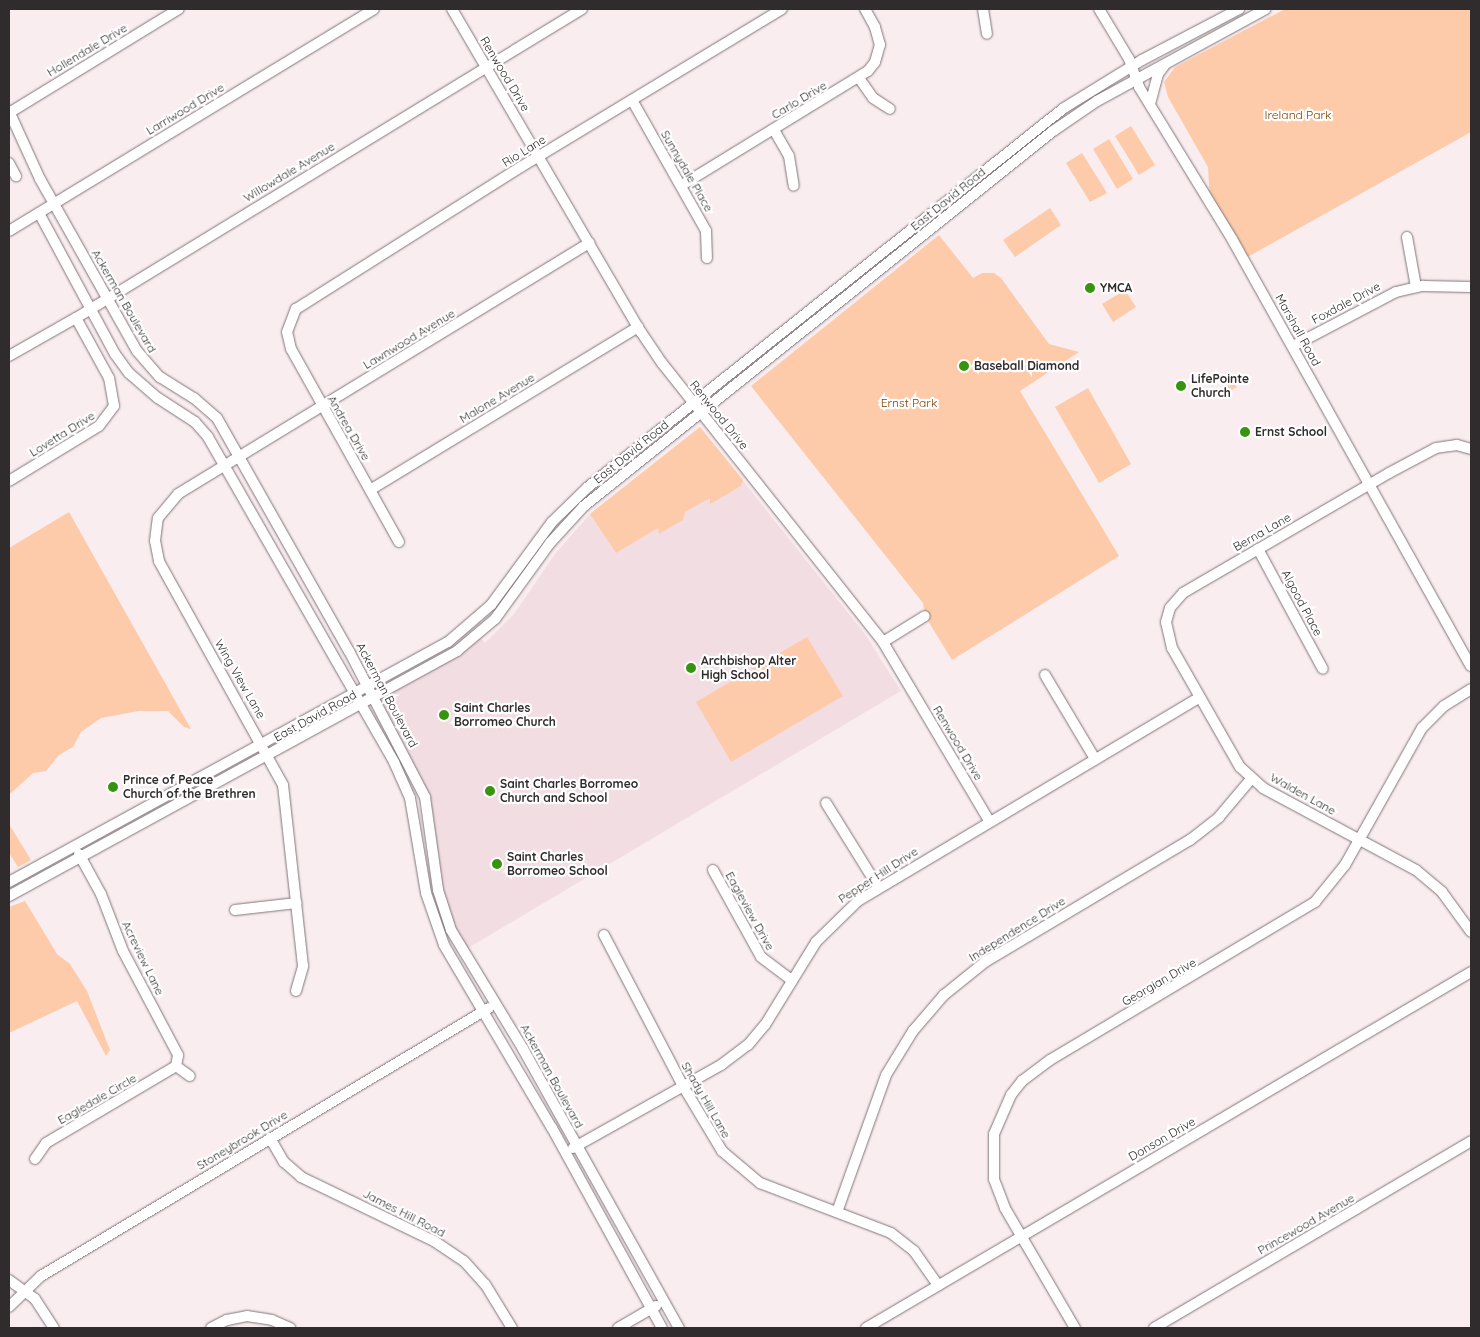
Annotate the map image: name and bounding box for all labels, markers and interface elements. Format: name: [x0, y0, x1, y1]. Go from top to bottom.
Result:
street label: Hollendale Drive: [44, 20, 130, 80]
street label: Renwood Drive: [477, 34, 533, 114]
street label: Carlo Drive: [769, 78, 829, 122]
street label: Larriwood Drive: [143, 80, 227, 138]
park label: Ireland Park: [1264, 108, 1332, 122]
street label: Sunnydale Place: [658, 128, 716, 214]
street label: Rio Lane: [500, 132, 548, 170]
street label: Willowdale Avenue: [241, 139, 337, 205]
street label: East David Road: [908, 164, 988, 234]
street label: Ackerman Boulevard: [89, 247, 159, 355]
street label: Foxdale Drive: [1309, 279, 1383, 327]
place label: YMCA: [1100, 281, 1132, 295]
marker: YMCA: [1084, 282, 1096, 294]
street label: Marshall Road: [1272, 291, 1324, 369]
street label: Lawnwood Avenue: [360, 306, 458, 372]
place label: Baseball Diamond: [974, 359, 1079, 373]
marker: Baseball Diamond: [958, 360, 970, 372]
street label: Malone Avenue: [457, 370, 537, 426]
place label: LifePointe Church: [1191, 372, 1249, 400]
street label: Renwood Drive: [687, 378, 751, 452]
marker: LifePointe Church: [1175, 380, 1187, 392]
street label: Andrea Drive: [325, 393, 373, 463]
park label: Ernst Park: [881, 396, 937, 410]
street label: Lovetta Drive: [27, 408, 97, 460]
street label: East David Road: [591, 417, 671, 487]
place label: Ernst School: [1255, 425, 1327, 439]
marker: Ernst School: [1239, 426, 1251, 438]
street label: Berna Lane: [1231, 510, 1293, 554]
street label: Algood Place: [1279, 567, 1325, 639]
street label: Wing View Lane: [212, 637, 268, 721]
street label: Ackerman Boulevard: [353, 640, 421, 750]
place label: Archbishop Alter High School: [701, 654, 796, 682]
marker: Archbishop Alter High School: [685, 662, 697, 674]
street label: East David Road: [271, 687, 359, 745]
place label: Saint Charles Borromeo Church: [454, 701, 556, 729]
street label: Renwood Drive: [930, 703, 986, 783]
marker: Saint Charles Borromeo Church: [438, 709, 450, 721]
street label: Walden Lane: [1268, 770, 1338, 818]
place label: Prince of Peace Church of the Brethren: [123, 773, 256, 801]
place label: Saint Charles Borromeo Church and School: [500, 777, 638, 805]
marker: Prince of Peace Church of the Brethren: [107, 781, 119, 793]
marker: Saint Charles Borromeo Church and School: [484, 785, 496, 797]
street label: Pepper Hill Drive: [836, 844, 920, 906]
place label: Saint Charles Borromeo School: [507, 850, 608, 878]
marker: Saint Charles Borromeo School: [491, 858, 503, 870]
street label: Eagleview Drive: [722, 869, 778, 953]
street label: Independence Drive: [966, 893, 1068, 965]
street label: Acreview Lane: [119, 919, 167, 997]
street label: Georgian Drive: [1119, 955, 1199, 1009]
street label: Ackerman Boulevard: [517, 1022, 587, 1130]
street label: Shady Hill Lane: [678, 1059, 734, 1141]
street label: Eagledale Circle: [55, 1071, 139, 1127]
street label: Stoneybrook Drive: [194, 1107, 290, 1173]
street label: Donson Drive: [1126, 1114, 1198, 1164]
street label: James Hill Road: [360, 1186, 448, 1240]
street label: Princewood Avenue: [1255, 1190, 1357, 1258]

